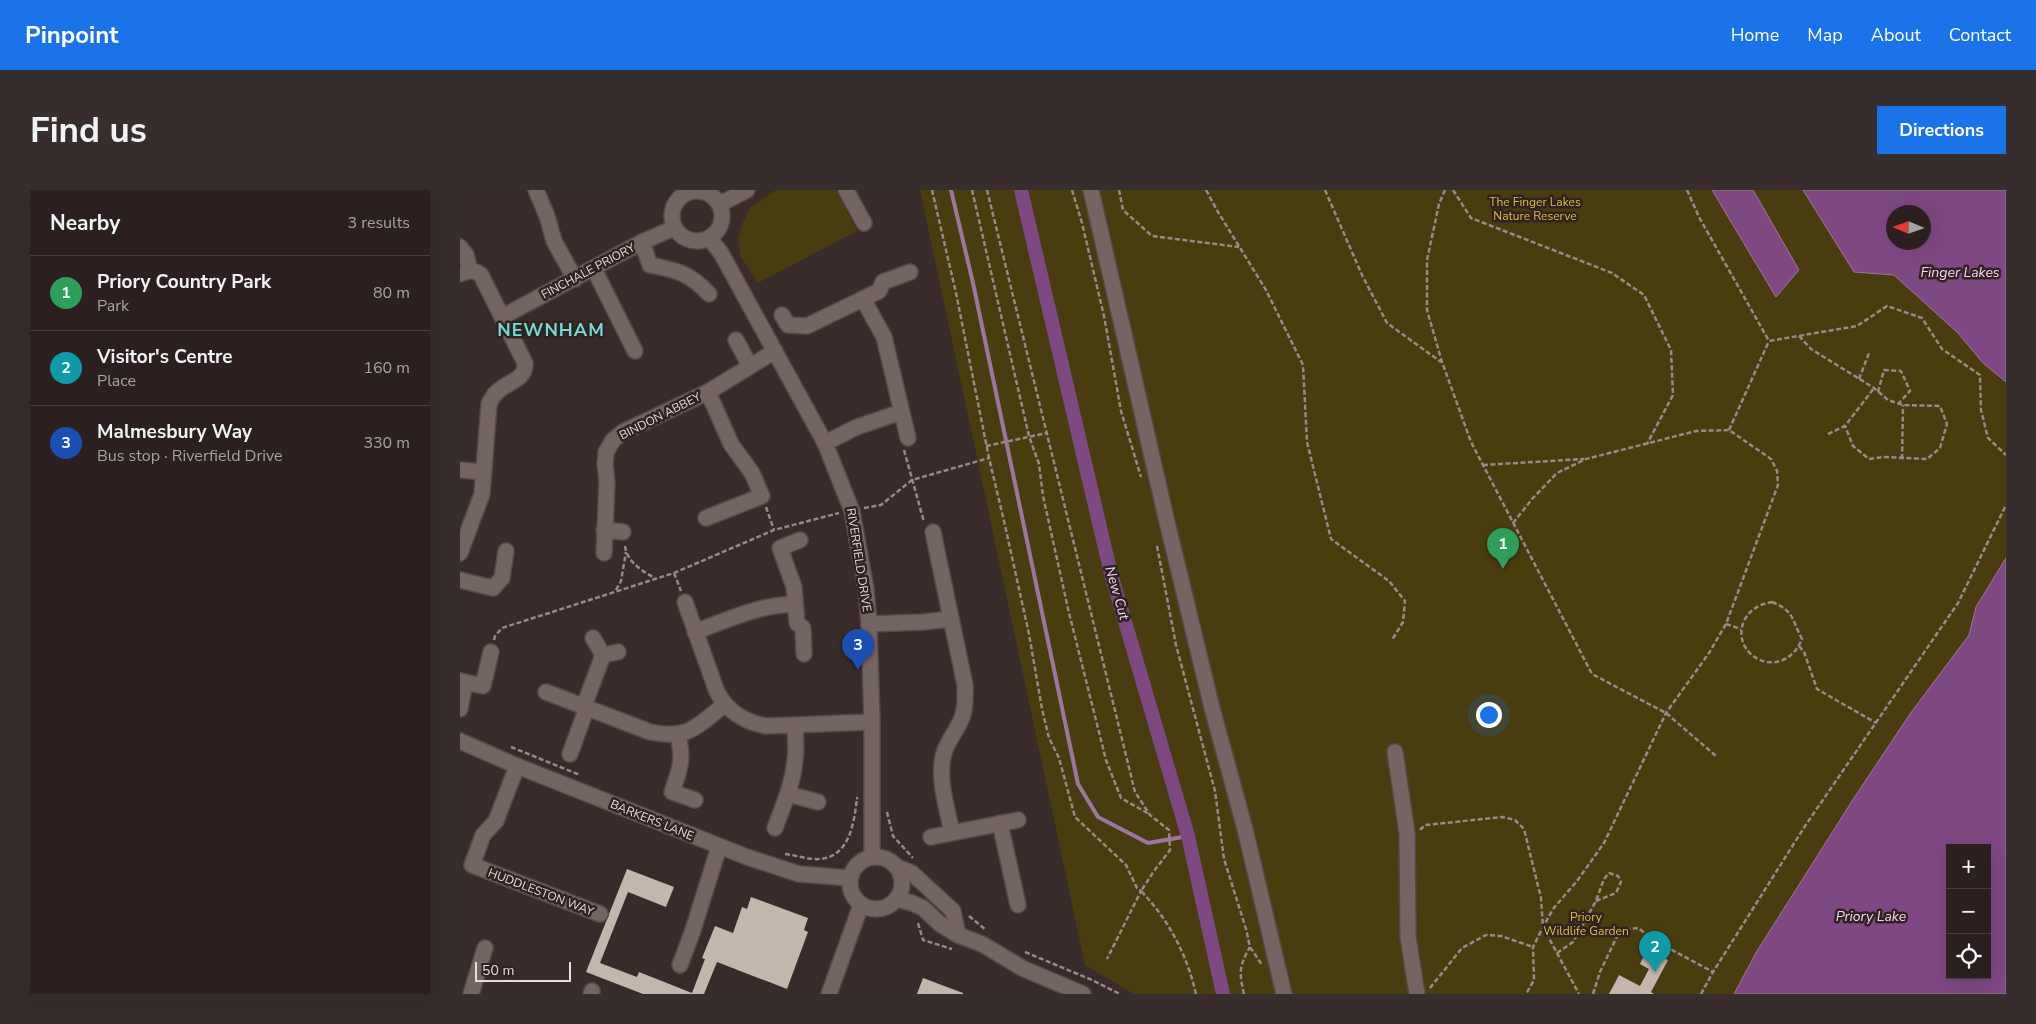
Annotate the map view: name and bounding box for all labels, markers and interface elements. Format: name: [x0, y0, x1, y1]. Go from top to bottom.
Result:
text: Pinpoint: [25, 19, 118, 51]
text: Home: [1731, 23, 1779, 47]
text: Map: [1807, 23, 1843, 47]
text: About: [1871, 23, 1921, 47]
text: Contact: [1949, 23, 2011, 47]
button: Directions: [1877, 106, 2006, 154]
text: Find us: [30, 107, 147, 154]
park label: The Finger Lakes Nature Reserve: [1489, 194, 1581, 224]
north arrow: [1886, 205, 1931, 250]
text: Nearby: [50, 209, 120, 237]
text: 3 results: [348, 212, 410, 234]
street label: FINCHALE PRIORY: [538, 239, 638, 302]
water label: Finger Lakes: [1920, 263, 2000, 282]
text: Priory Country Park: [97, 269, 271, 295]
text: 1: [61, 282, 71, 304]
text: 80 m: [373, 282, 410, 304]
text: Park: [97, 295, 129, 317]
district label: NEWNHAM: [497, 318, 605, 342]
text: Visitor's Centre: [97, 344, 233, 370]
text: 2: [61, 357, 71, 379]
text: 160 m: [363, 357, 410, 379]
text: Place: [97, 370, 136, 392]
street label: BINDON ABBEY: [617, 388, 704, 443]
text: Malmesbury Way: [97, 419, 252, 445]
text: 3: [61, 432, 71, 454]
text: 330 m: [363, 432, 410, 454]
text: Bus stop · Riverfield Drive: [97, 445, 283, 467]
street label: RIVERFIELD DRIVE: [843, 507, 875, 613]
pin: 1: [1487, 528, 1519, 569]
water label: New Cut: [1100, 564, 1134, 623]
pin: 3: [842, 629, 874, 670]
your location: [1476, 702, 1502, 728]
street label: BARKERS LANE: [608, 796, 696, 844]
map controls: [1946, 844, 1991, 979]
button: +: [1946, 844, 1991, 889]
street label: HUDDLESTON WAY: [486, 864, 597, 920]
button: −: [1946, 889, 1991, 934]
water label: Priory Lake: [1836, 907, 1907, 926]
park label: Priory Wildlife Garden: [1543, 909, 1629, 939]
pin: 2: [1639, 931, 1671, 972]
button: locate: [1946, 934, 1991, 979]
scale bar: [475, 959, 571, 982]
text: 50 m: [482, 961, 514, 980]

